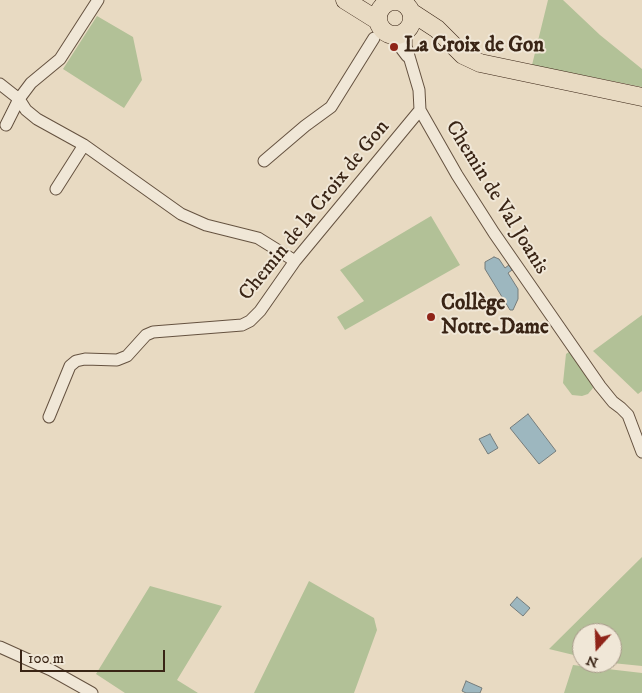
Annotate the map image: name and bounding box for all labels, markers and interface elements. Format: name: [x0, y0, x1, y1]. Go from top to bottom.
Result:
place label: La Croix de Gon: [404, 34, 544, 60]
marker: La Croix de Gon: [388, 41, 400, 53]
street label: Chemin de la Croix de Gon: [234, 116, 396, 306]
street label: Chemin de Val Joanis: [439, 117, 553, 279]
place label: Collège Notre-Dame: [441, 292, 549, 342]
marker: Collège Notre-Dame: [425, 311, 437, 323]
north arrow: [572, 623, 622, 673]
scale bar: [22, 640, 168, 672]
text: 100 m: [28, 649, 64, 668]
text: N: [584, 651, 601, 672]

